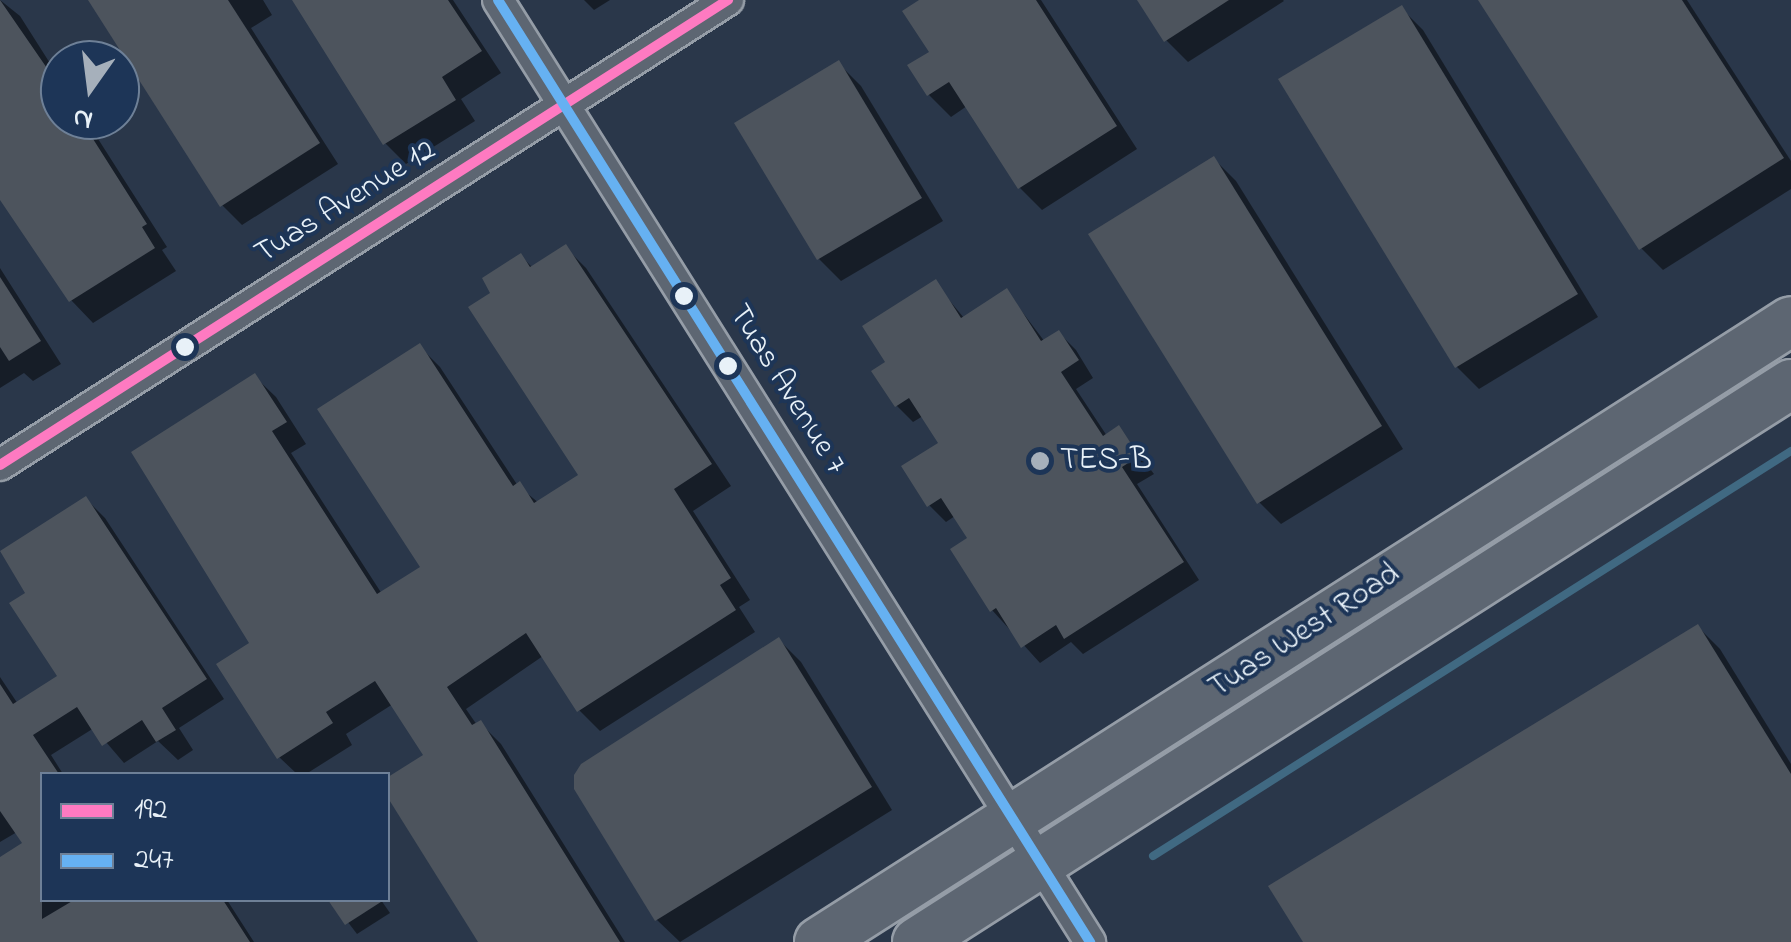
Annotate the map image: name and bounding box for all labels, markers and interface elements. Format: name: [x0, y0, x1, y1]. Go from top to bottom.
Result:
north arrow: [40, 40, 140, 140]
text: N: [69, 95, 97, 140]
street label: Tuas Avenue 12: [248, 132, 444, 274]
unlabelled marker: [674, 286, 694, 306]
street label: Tuas Avenue 7: [719, 298, 853, 482]
unlabelled marker: [175, 337, 195, 357]
unlabelled marker: [718, 356, 738, 376]
place label: TES-B: [1060, 442, 1152, 480]
marker: TES-B: [1029, 450, 1051, 472]
street label: Tuas West Road: [1202, 556, 1408, 708]
legend: [40, 772, 390, 902]
text: 192: [134, 789, 167, 833]
text: 247: [134, 839, 174, 883]

